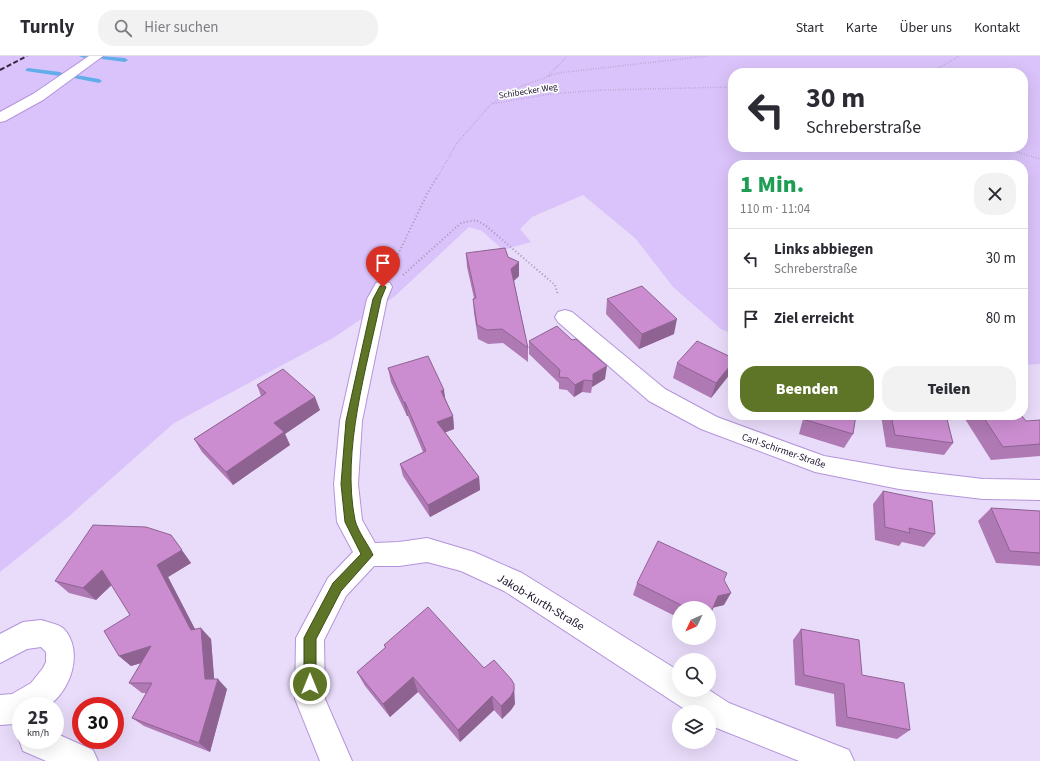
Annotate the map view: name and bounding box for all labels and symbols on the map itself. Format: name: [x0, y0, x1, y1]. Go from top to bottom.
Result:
street label: Schibecker Weg: [498, 80, 559, 103]
pin: [366, 246, 400, 287]
street label: Carl-Schirmer-Straße: [740, 430, 828, 472]
street label: Jakob-Kurth-Straße: [494, 570, 588, 635]
north arrow: [672, 601, 716, 645]
position arrow: [289, 663, 331, 705]
speed limit sign: 30: [72, 697, 124, 749]

